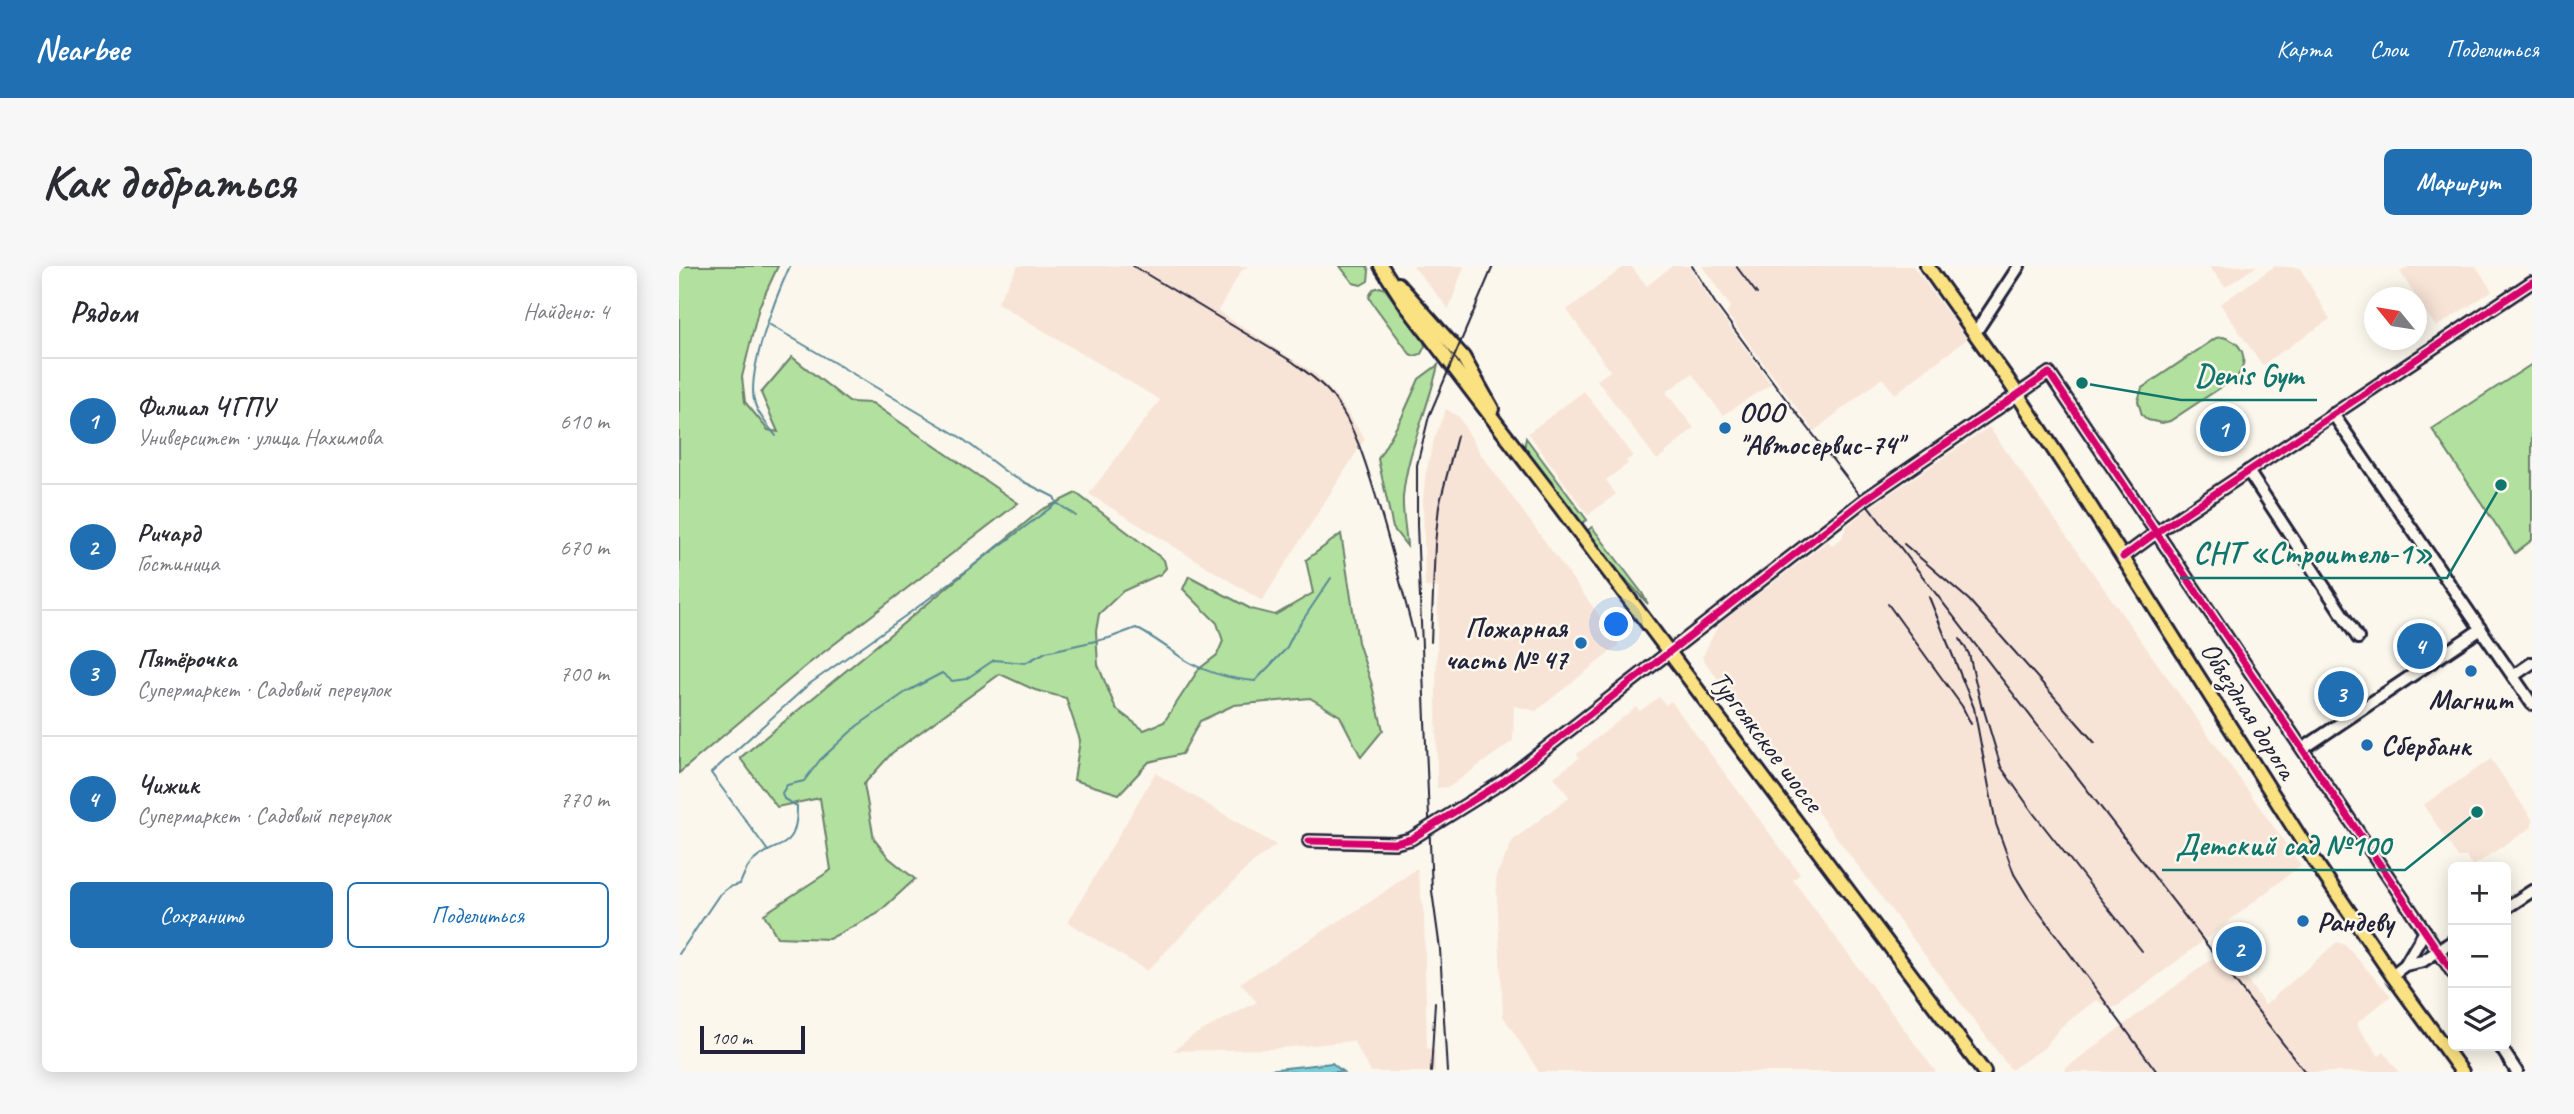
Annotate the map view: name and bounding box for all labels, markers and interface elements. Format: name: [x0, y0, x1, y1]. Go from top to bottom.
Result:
text: Nearbee: [35, 28, 129, 70]
text: Карта: [2277, 34, 2331, 64]
text: Слои: [2369, 34, 2408, 64]
text: Поделиться: [2446, 34, 2539, 64]
button: Маршрут: [2384, 149, 2532, 215]
text: Как добраться: [42, 151, 295, 213]
north arrow: [2364, 287, 2427, 350]
text: Рядом: [70, 293, 137, 331]
text: Найдено: 4: [523, 297, 609, 326]
callout: Denis Gym: [2181, 349, 2317, 400]
text: Denis Gym: [2195, 356, 2306, 394]
text: Филиал ЧГПУ: [137, 390, 274, 423]
place label: ООО "Автосервис-74": [1739, 395, 1909, 462]
pin: 1: [2200, 403, 2246, 455]
text: 1: [88, 407, 98, 436]
text: 610 m: [560, 407, 609, 436]
marker: ООО "Автосервис-74": [1717, 420, 1733, 436]
text: Университет · улица Нахимова: [137, 423, 382, 452]
text: Ричард: [137, 516, 200, 549]
callout: СНТ «Строитель-1»: [2180, 527, 2447, 578]
text: 2: [88, 533, 98, 562]
text: 670 m: [560, 533, 609, 562]
text: СНТ «Строитель-1»: [2194, 534, 2433, 572]
text: Гостиница: [137, 549, 219, 578]
your location: [1599, 607, 1633, 641]
place label: Пожарная часть № 47: [1445, 610, 1570, 677]
pin: 4: [2397, 620, 2443, 672]
marker: Пожарная часть № 47: [1573, 635, 1589, 651]
street label: Объездная дорога: [2192, 635, 2306, 788]
text: Пятёрочка: [137, 642, 237, 675]
text: 3: [88, 659, 98, 688]
text: 700 m: [560, 659, 609, 688]
street label: Тургоякское шоссе: [1703, 663, 1833, 820]
marker: Магнит: [2463, 663, 2479, 679]
pin: 3: [2318, 668, 2364, 720]
text: Супермаркет · Садовый переулок: [137, 675, 390, 704]
place label: Магнит: [2429, 682, 2514, 717]
place label: Сбербанк: [2381, 728, 2472, 763]
marker: Сбербанк: [2359, 737, 2375, 753]
text: Чижик: [137, 768, 199, 801]
text: 4: [88, 785, 98, 814]
text: 770 m: [560, 785, 609, 814]
text: Супермаркет · Садовый переулок: [137, 801, 390, 830]
callout: Детский сад №100: [2162, 819, 2405, 870]
text: Детский сад №100: [2176, 826, 2394, 864]
map controls: [2448, 862, 2511, 1051]
button: +: [2448, 862, 2511, 925]
button: Сохранить: [70, 882, 333, 948]
button: Поделиться: [347, 882, 609, 948]
place label: Рандеву: [2317, 904, 2397, 939]
marker: Рандеву: [2295, 913, 2311, 929]
pin: 2: [2216, 923, 2262, 975]
button: −: [2448, 925, 2511, 988]
button: layers: [2448, 988, 2511, 1051]
scale bar: [700, 1023, 805, 1055]
text: 100 m: [711, 1026, 752, 1050]

